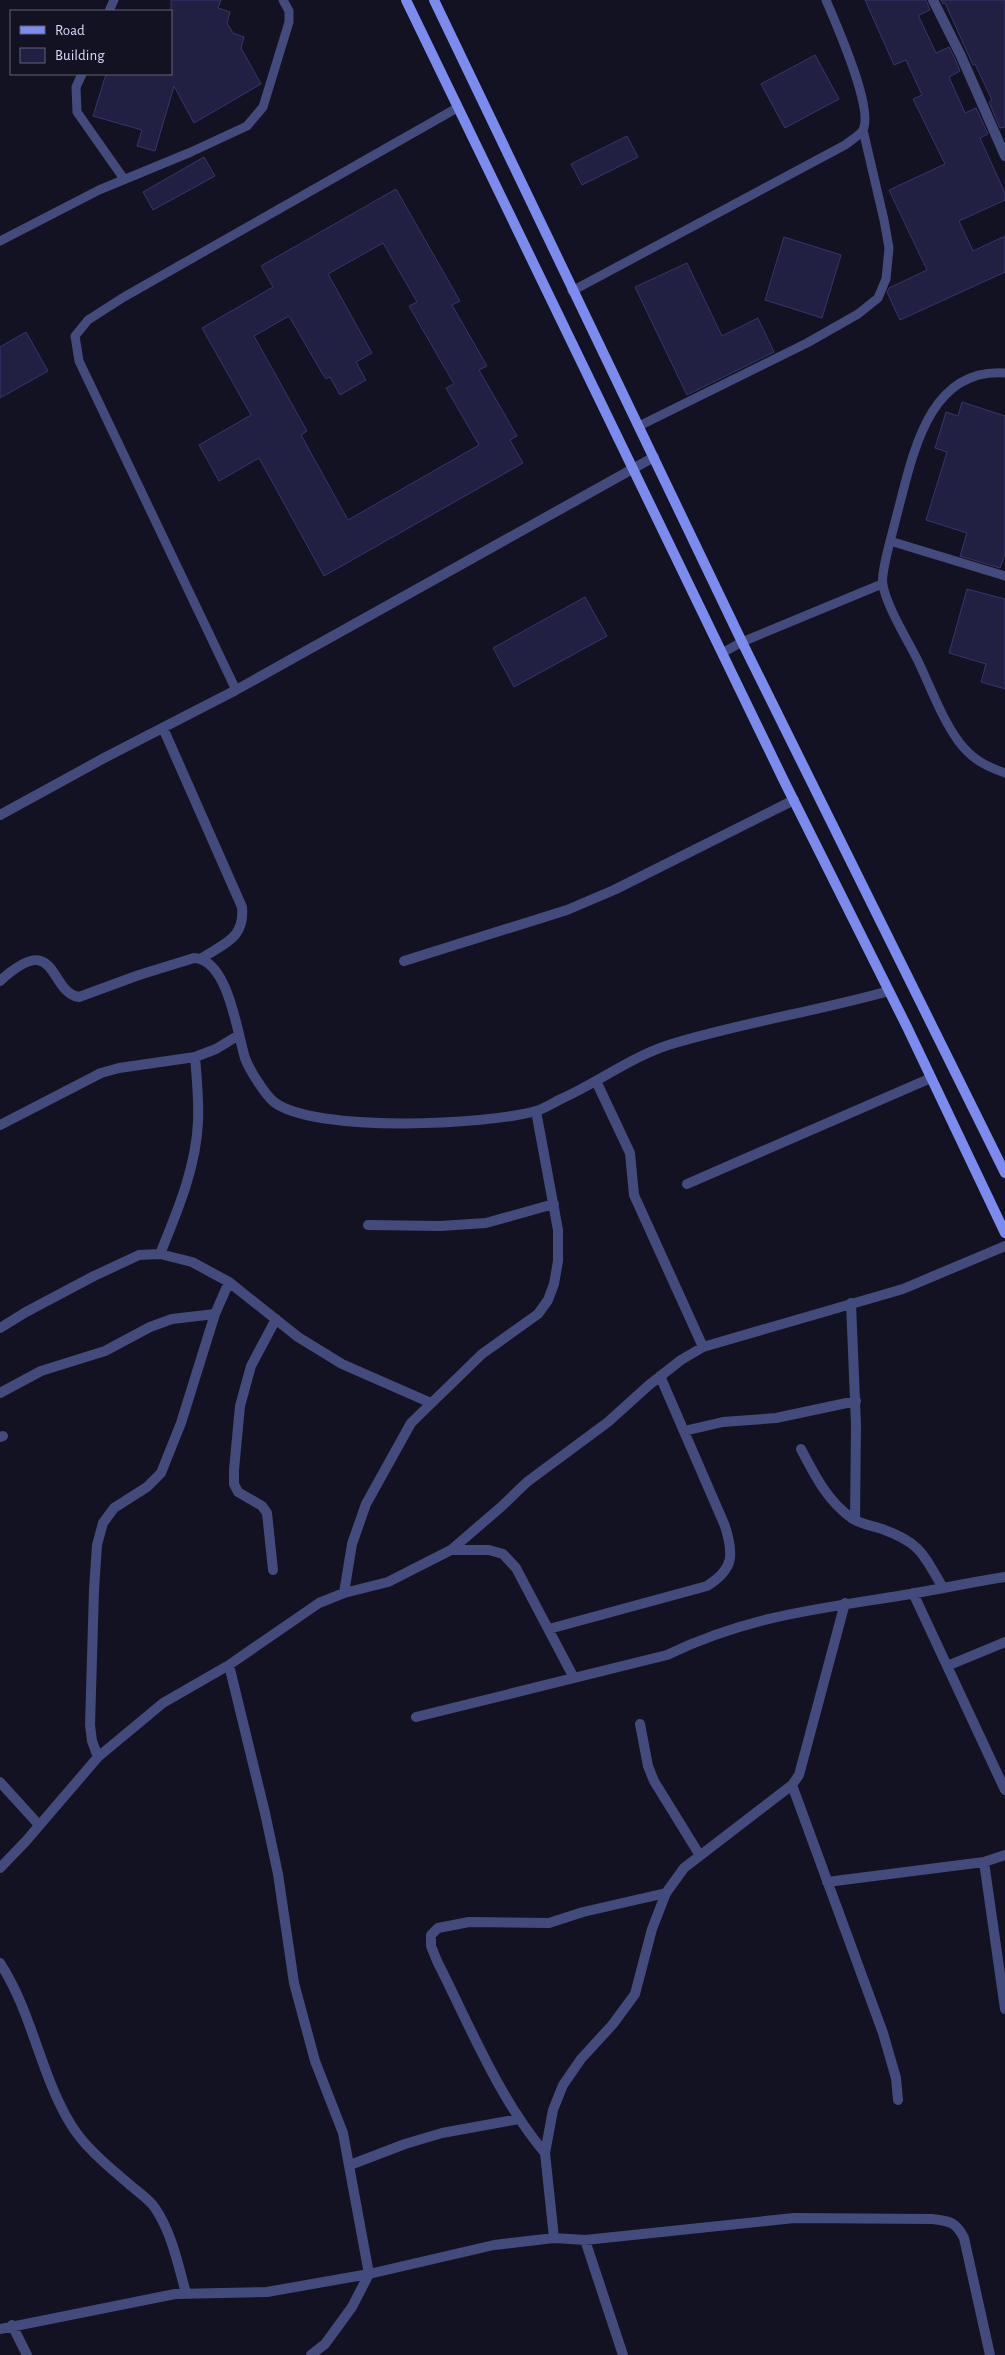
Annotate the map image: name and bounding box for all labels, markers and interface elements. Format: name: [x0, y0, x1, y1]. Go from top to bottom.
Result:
legend: [10, 10, 172, 75]
text: Road: [55, 23, 85, 38]
text: Building: [55, 48, 105, 63]

